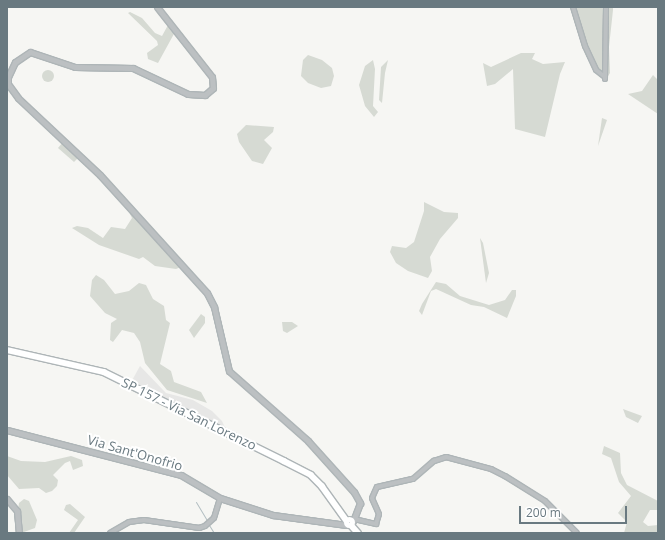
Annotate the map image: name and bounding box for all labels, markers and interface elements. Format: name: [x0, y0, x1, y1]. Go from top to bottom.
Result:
street label: SP 157 - Via San Lorenzo: [119, 375, 259, 453]
street label: Via Sant'Onofrio: [86, 432, 184, 474]
scale bar: [521, 498, 629, 524]
text: 200 m: [526, 504, 561, 521]

